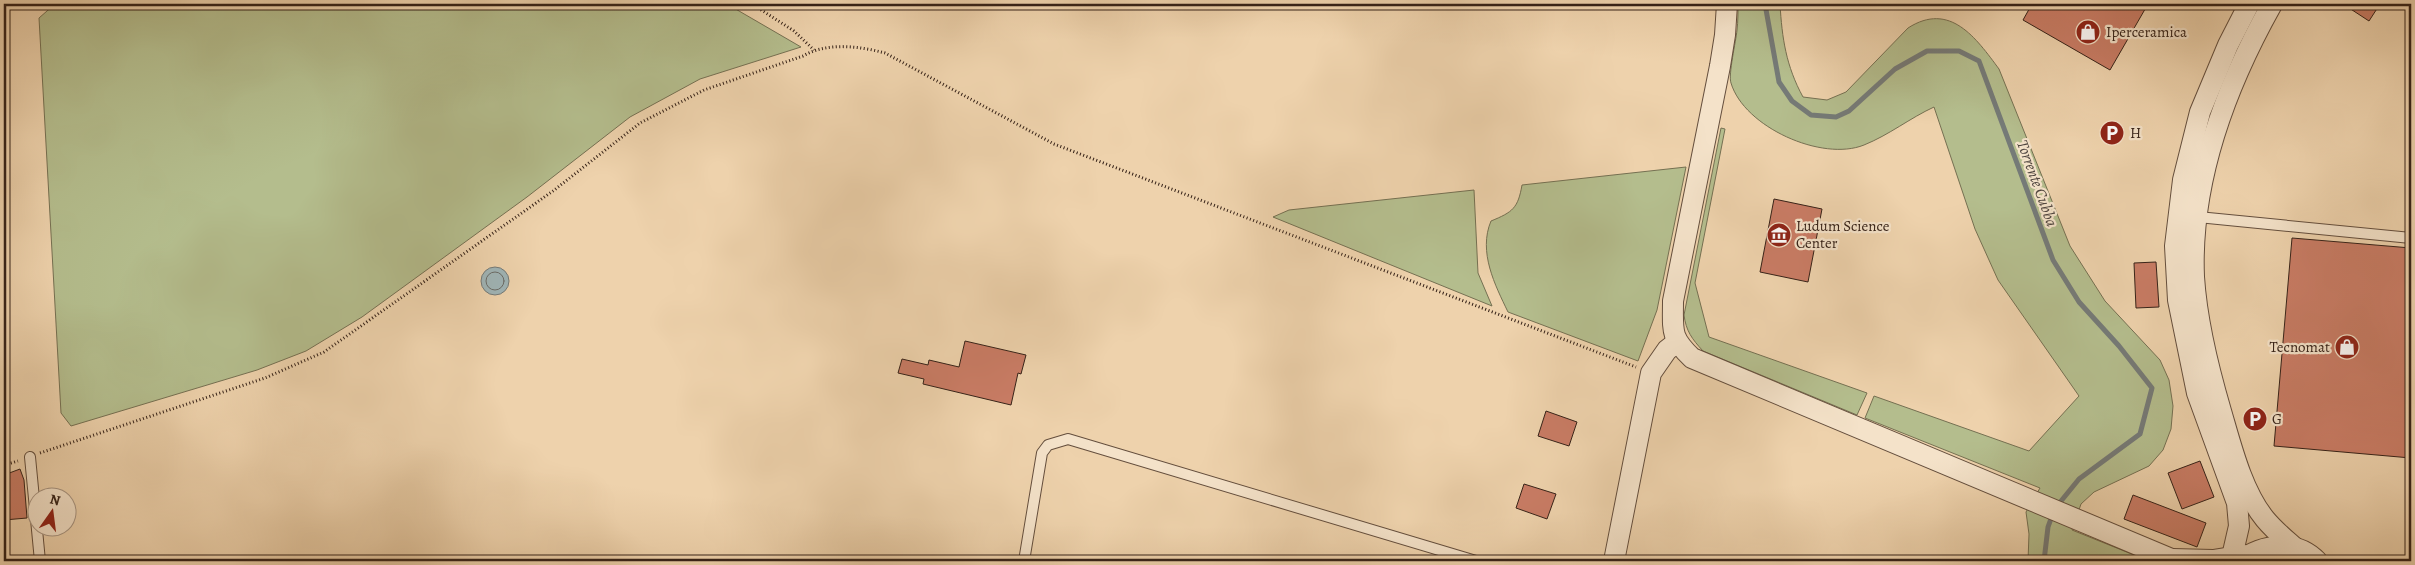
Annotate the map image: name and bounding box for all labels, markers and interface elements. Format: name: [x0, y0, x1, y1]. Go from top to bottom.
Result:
shop icon: Iperceramica: [2075, 19, 2101, 45]
place label: Iperceramica: [2106, 22, 2187, 42]
parking icon: H: [2099, 120, 2125, 146]
place label: H: [2130, 123, 2141, 143]
water label: Torrente Cubba: [2011, 137, 2063, 230]
place label: Ludum Science Center: [1796, 216, 1890, 253]
museum icon: Ludum Science Center: [1766, 222, 1792, 248]
shop icon: Tecnomat: [2334, 334, 2360, 360]
place label: Tecnomat: [2270, 337, 2330, 357]
parking icon: G: [2242, 406, 2268, 432]
place label: G: [2272, 409, 2282, 429]
north arrow: [28, 488, 78, 538]
text: N: [48, 489, 62, 510]

